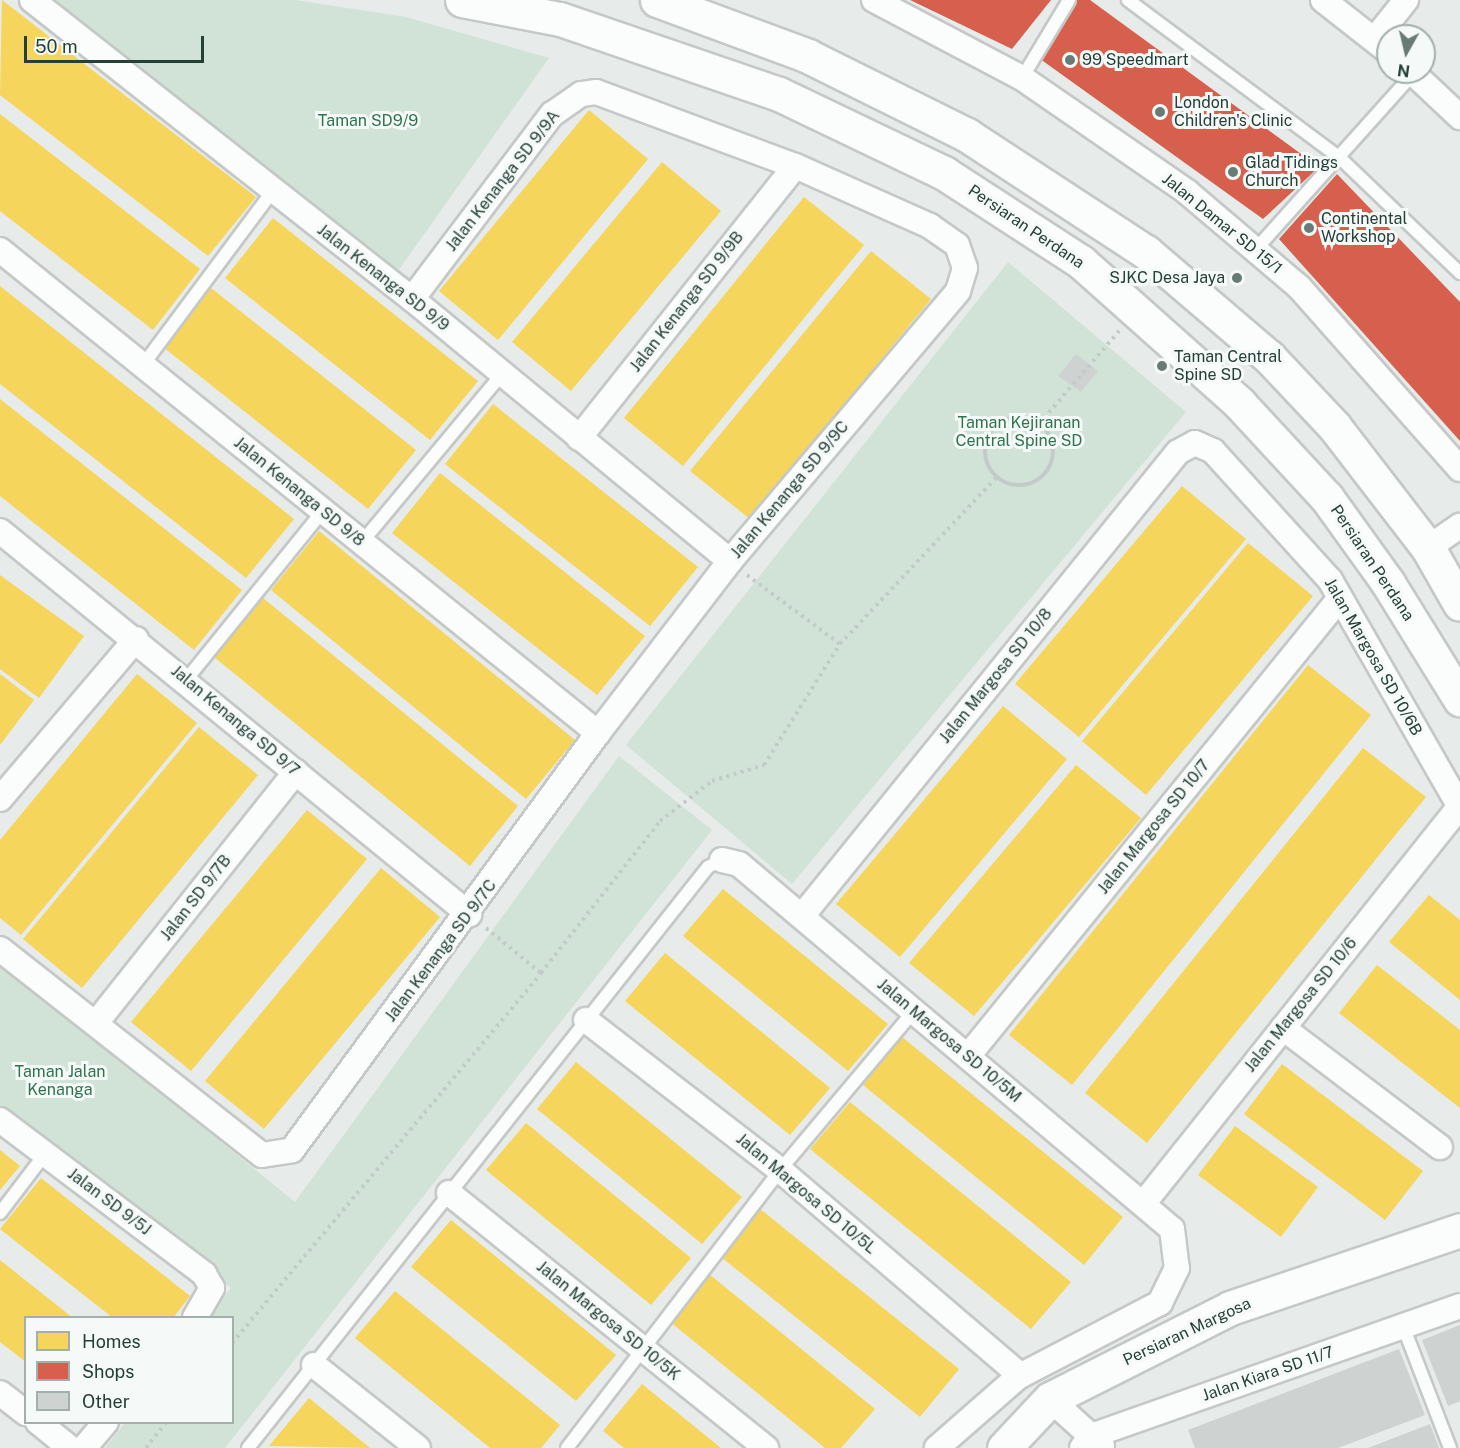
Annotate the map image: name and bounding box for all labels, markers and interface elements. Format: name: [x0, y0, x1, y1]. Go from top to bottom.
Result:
scale bar: [27, 24, 207, 62]
north arrow: [1376, 24, 1436, 84]
text: 50 m: [35, 36, 78, 57]
place label: 99 Speedmart: [1082, 50, 1189, 70]
marker: 99 Speedmart: [1063, 53, 1077, 67]
text: N: [1396, 60, 1411, 81]
place label: London Children's Clinic: [1174, 93, 1292, 131]
marker: London Children's Clinic: [1151, 103, 1169, 121]
street label: Jalan Kenanga SD 9/9A: [442, 107, 564, 255]
park label: Taman SD9/9: [318, 111, 418, 131]
place label: Glad Tidings Church: [1245, 153, 1338, 191]
marker: Glad Tidings Church: [1226, 165, 1240, 179]
street label: Jalan Damar SD 15/1: [1158, 170, 1286, 278]
street label: Persiaran Perdana: [964, 181, 1088, 273]
place label: Continental Workshop: [1321, 209, 1407, 247]
street label: Jalan Kenanga SD 9/9: [313, 220, 453, 336]
marker: Continental Workshop: [1302, 221, 1316, 235]
street label: Jalan Kenanga SD 9/9B: [626, 228, 748, 376]
place label: SJKC Desa Jaya: [1109, 268, 1225, 288]
marker: SJKC Desa Jaya: [1230, 271, 1244, 285]
place label: Taman Central Spine SD: [1174, 347, 1282, 385]
marker: Taman Central Spine SD: [1155, 359, 1169, 373]
park label: Taman Kejiranan Central Spine SD: [956, 413, 1082, 451]
street label: Jalan Kenanga SD 9/9C: [727, 417, 853, 563]
street label: Jalan Kenanga SD 9/8: [230, 433, 368, 551]
street label: Persiaran Perdana: [1326, 501, 1418, 625]
street label: Jalan Margosa SD 10/6B: [1320, 575, 1426, 739]
street label: Jalan Margosa SD 10/8: [936, 605, 1056, 747]
street label: Jalan Kenanga SD 9/7: [167, 662, 303, 780]
street label: Jalan Margosa SD 10/7: [1094, 756, 1214, 898]
street label: Jalan SD 9/7B: [157, 851, 235, 945]
street label: Jalan Kenanga SD 9/7C: [381, 876, 501, 1026]
street label: Jalan Margosa SD 10/6: [1241, 934, 1361, 1076]
street label: Jalan Margosa SD 10/5M: [873, 975, 1025, 1107]
park label: Taman Jalan Kenanga: [14, 1062, 106, 1100]
street label: Jalan Margosa SD 10/5L: [732, 1130, 880, 1258]
street label: Jalan SD 9/5J: [63, 1164, 155, 1240]
street label: Jalan Margosa SD 10/5K: [532, 1257, 684, 1385]
street label: Persiaran Margosa: [1120, 1294, 1254, 1370]
legend: [24, 1316, 234, 1424]
text: Homes: [82, 1331, 141, 1352]
street label: Jalan Kiara SD 11/7: [1200, 1342, 1336, 1406]
text: Shops: [82, 1361, 134, 1382]
text: Other: [82, 1391, 130, 1412]

